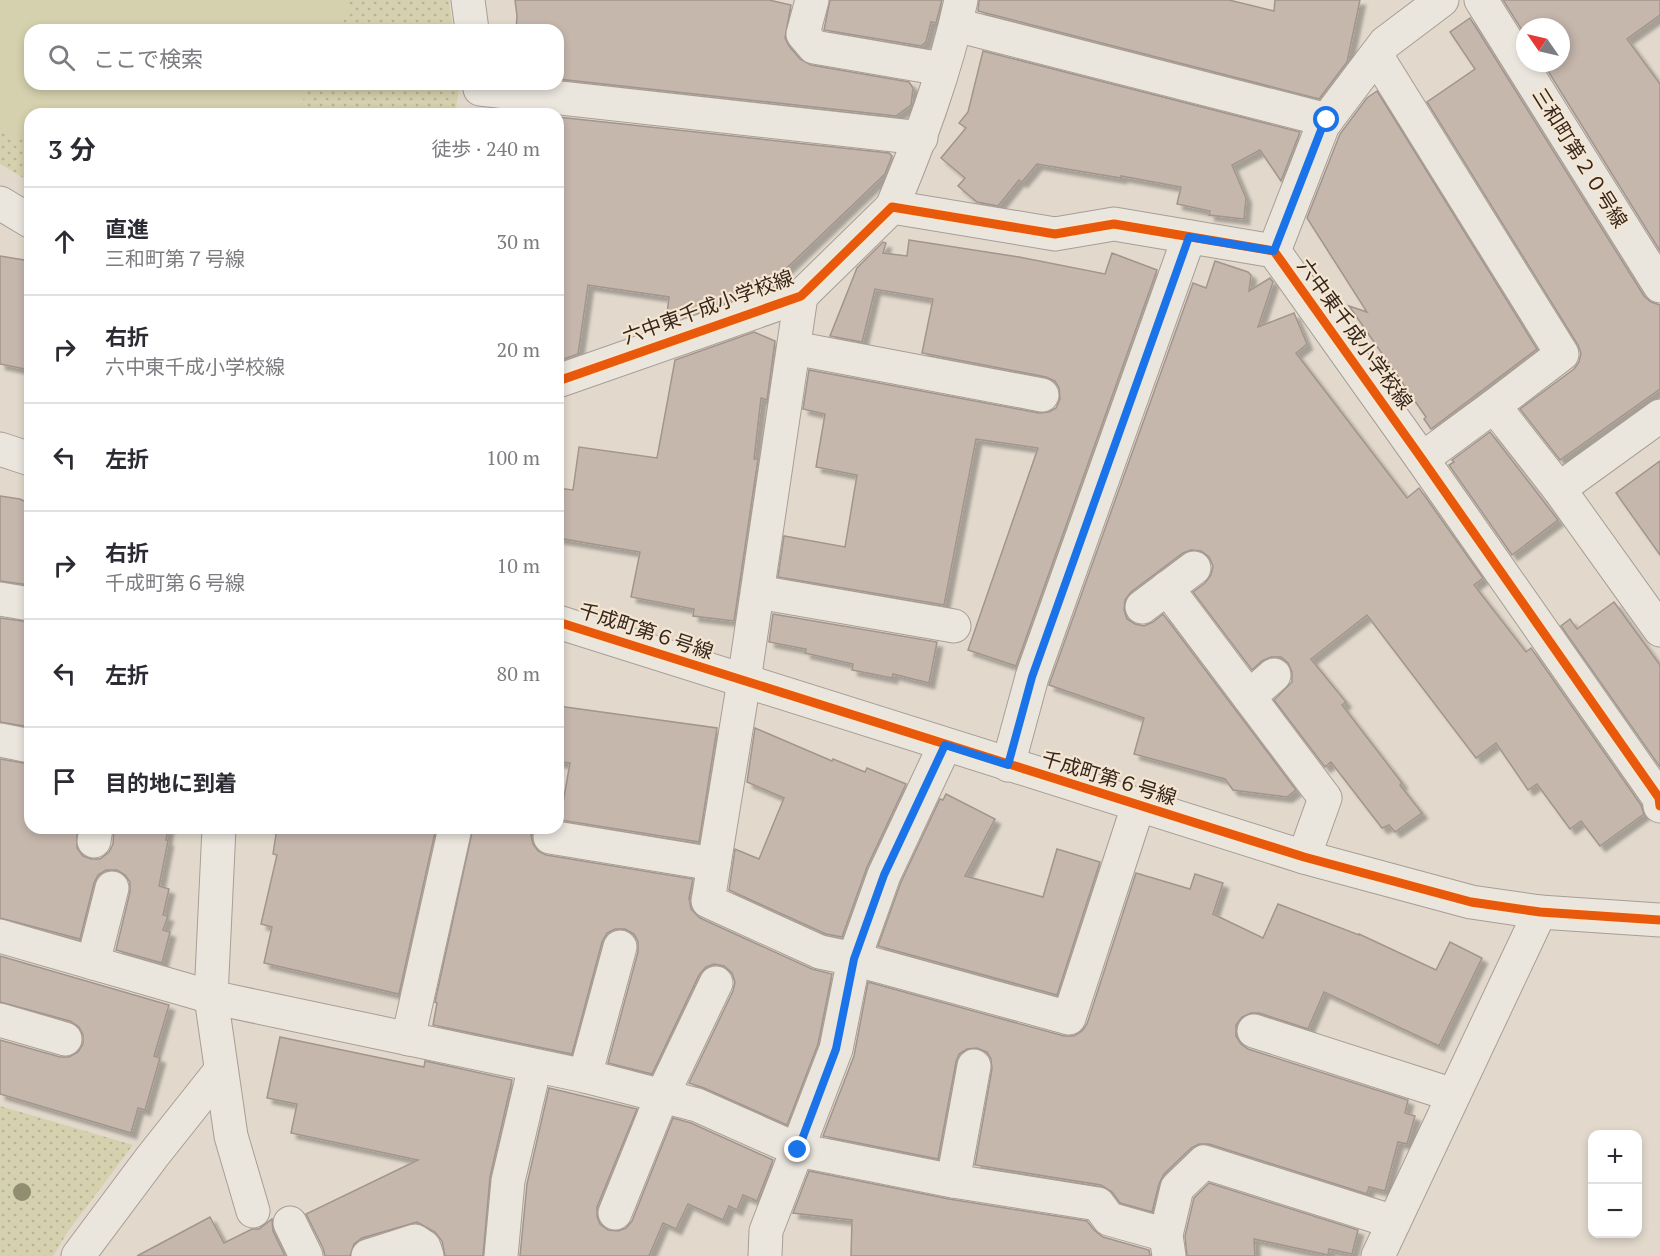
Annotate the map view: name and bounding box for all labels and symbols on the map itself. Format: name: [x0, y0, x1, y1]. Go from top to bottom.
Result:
north arrow: [1516, 18, 1570, 72]
street label: 三和町第２０号線: [1527, 83, 1634, 233]
route start: [1313, 106, 1339, 132]
street label: 六中東千成小学校線: [1292, 253, 1419, 414]
street label: 六中東千成小学校線: [619, 263, 797, 350]
street label: 千成町第６号線: [575, 596, 717, 665]
street label: 千成町第６号線: [1038, 744, 1180, 811]
route end: [784, 1136, 810, 1162]

